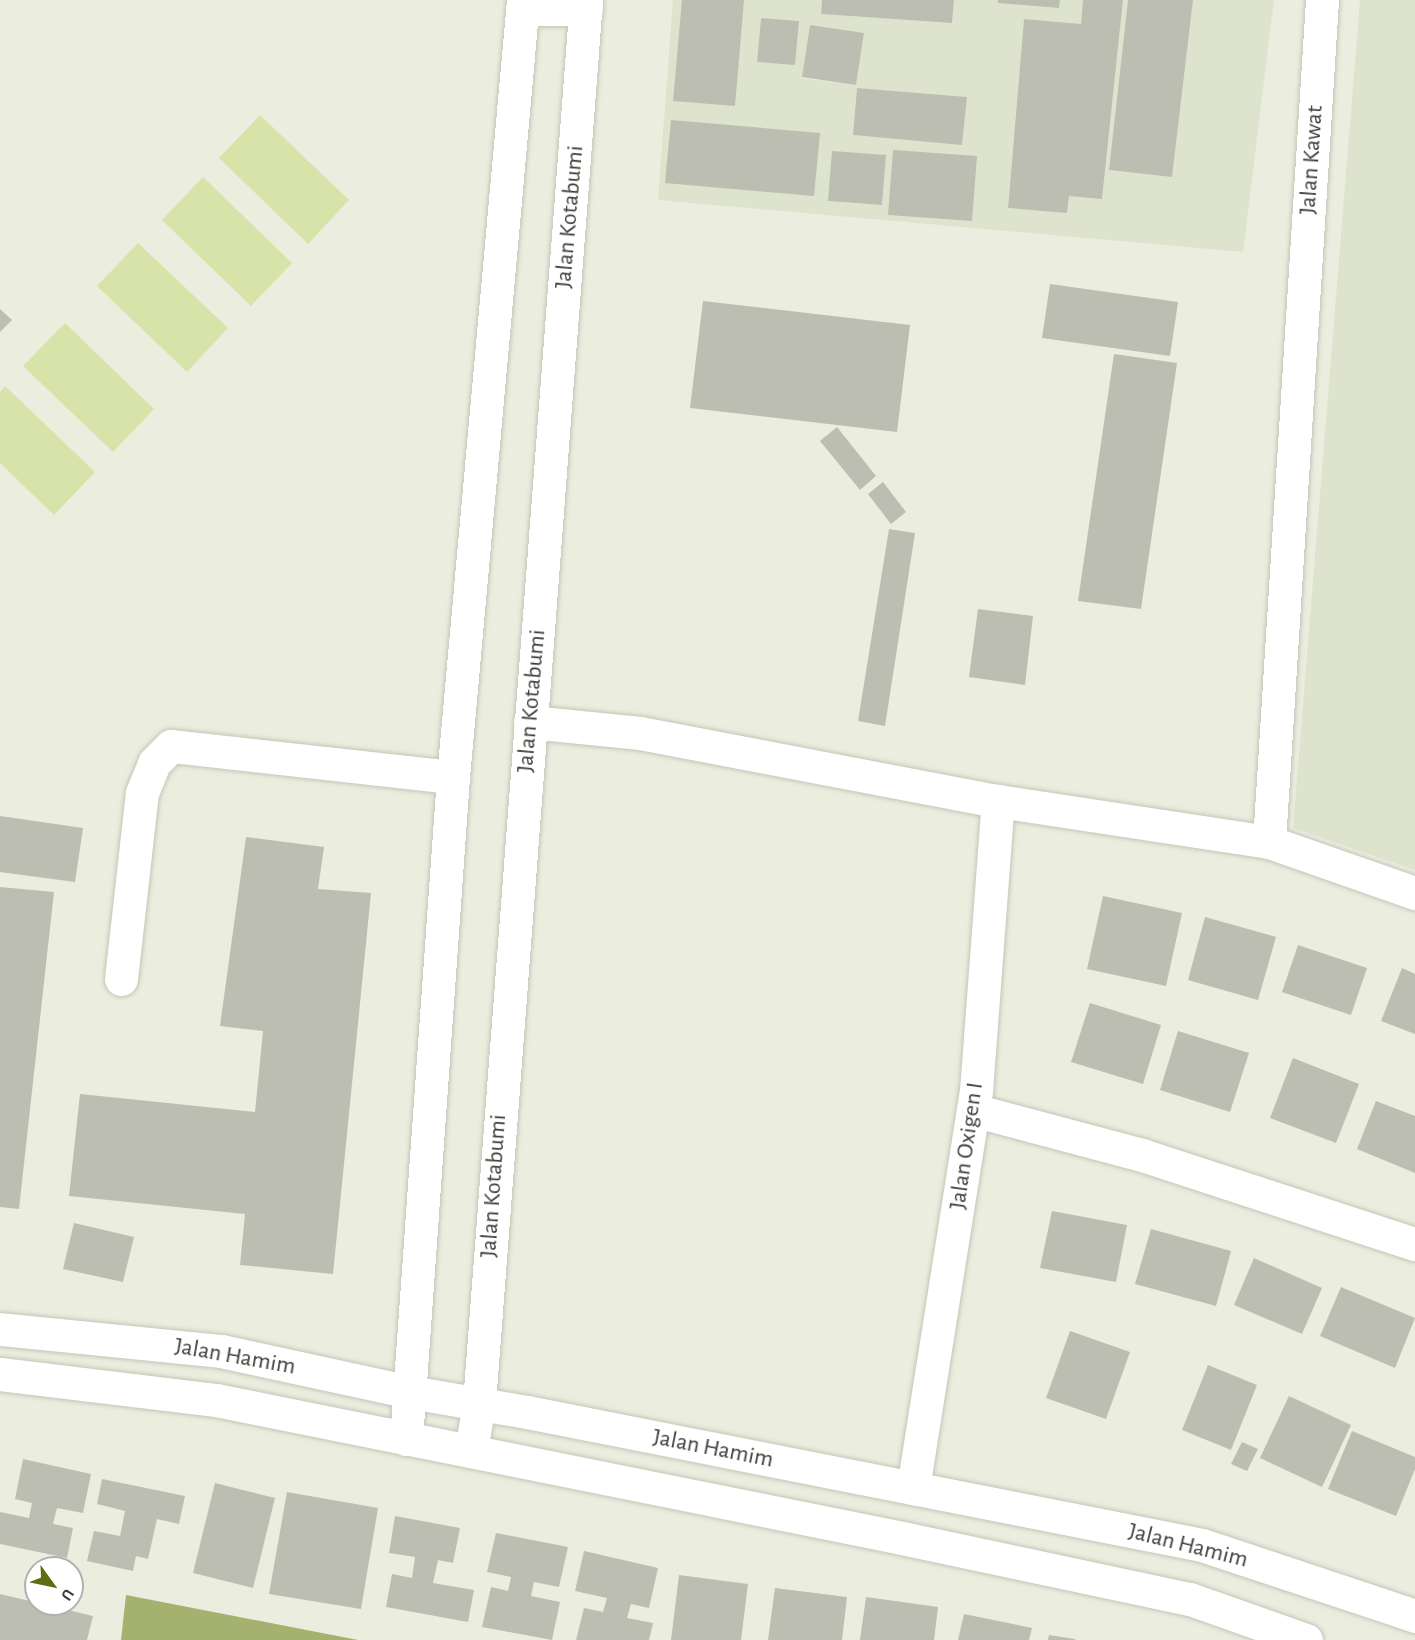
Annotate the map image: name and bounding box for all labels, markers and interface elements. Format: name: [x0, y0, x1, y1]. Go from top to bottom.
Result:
street label: Jalan Kawat: [1294, 104, 1330, 216]
street label: Jalan Kotabumi: [549, 144, 591, 290]
street label: Jalan Kotabumi: [511, 628, 553, 774]
street label: Jalan Oxigen I: [944, 1081, 990, 1211]
street label: Jalan Kotabumi: [475, 1113, 513, 1259]
street label: Jalan Hamim: [172, 1332, 298, 1382]
street label: Jalan Hamim: [650, 1423, 776, 1475]
street label: Jalan Hamim: [1125, 1517, 1251, 1575]
north arrow: [24, 1556, 84, 1616]
text: U: [58, 1586, 77, 1603]

